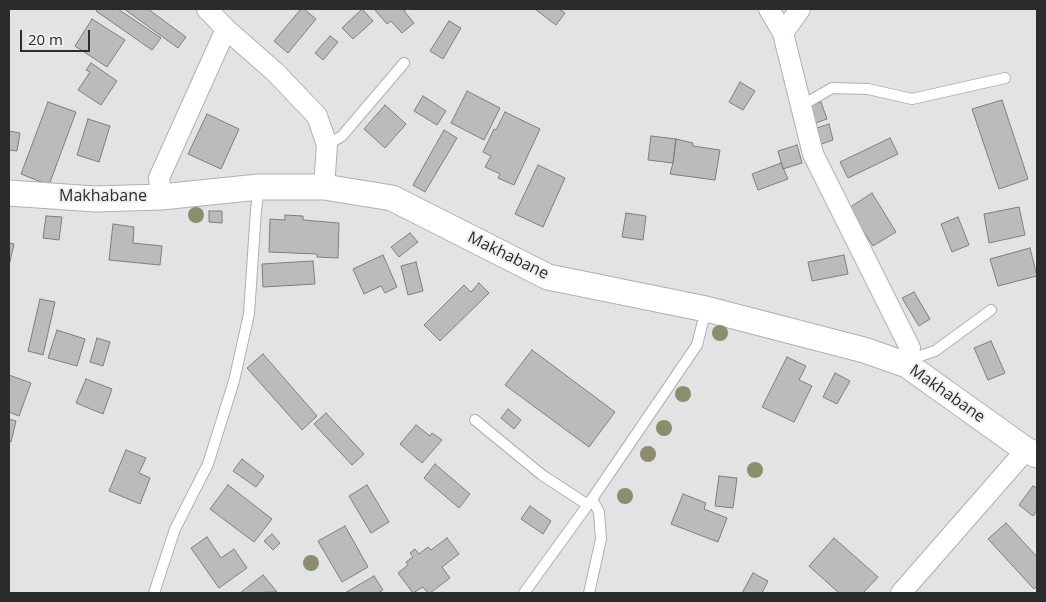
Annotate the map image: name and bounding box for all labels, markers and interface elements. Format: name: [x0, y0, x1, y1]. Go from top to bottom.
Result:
scale bar: [22, 20, 92, 52]
text: 20 m: [28, 29, 63, 49]
street label: Makhabane: [59, 186, 147, 206]
street label: Makhabane: [464, 228, 552, 284]
street label: Makhabane: [906, 361, 988, 427]

